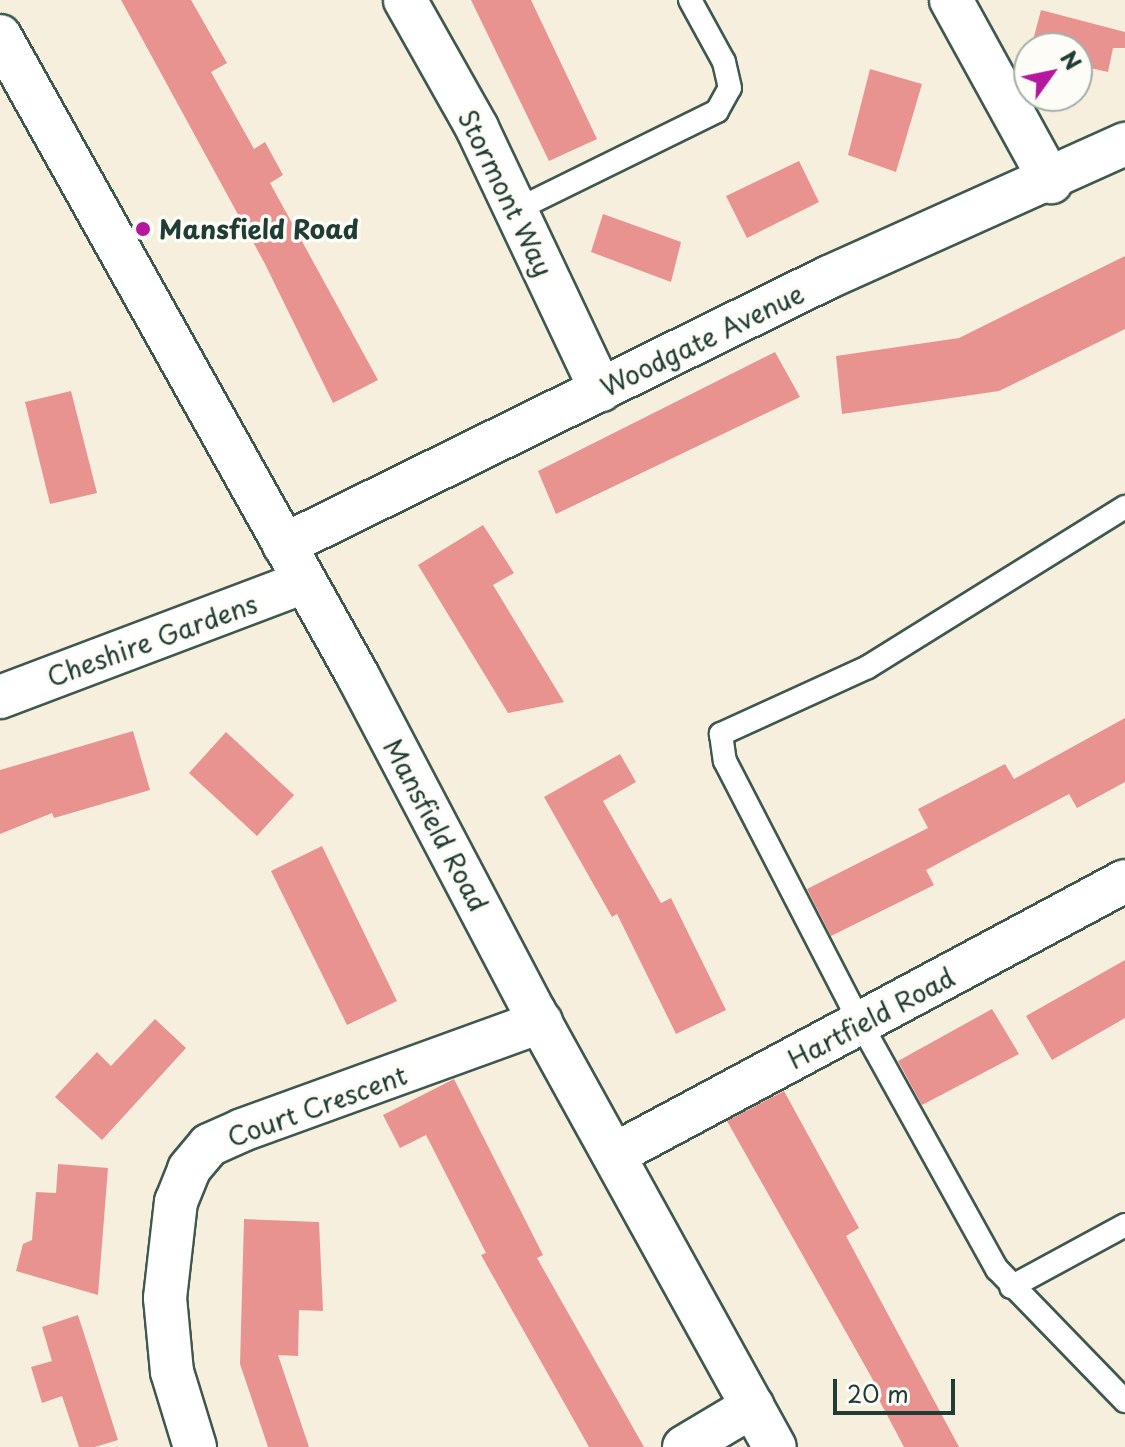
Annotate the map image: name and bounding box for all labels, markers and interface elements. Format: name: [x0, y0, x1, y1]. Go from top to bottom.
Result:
north arrow: [1013, 32, 1093, 112]
text: N: [1053, 43, 1090, 76]
street label: Stormont Way: [452, 104, 560, 282]
place label: Mansfield Road: [159, 213, 360, 245]
marker: Mansfield Road: [134, 220, 152, 238]
street label: Woodgate Avenue: [596, 277, 808, 403]
street label: Cheshire Gardens: [43, 588, 261, 692]
street label: Mansfield Road: [377, 733, 495, 917]
street label: Hartfield Road: [783, 961, 959, 1075]
street label: Court Crescent: [223, 1059, 411, 1153]
scale bar: [837, 1363, 959, 1413]
text: 20 m: [847, 1375, 909, 1411]

